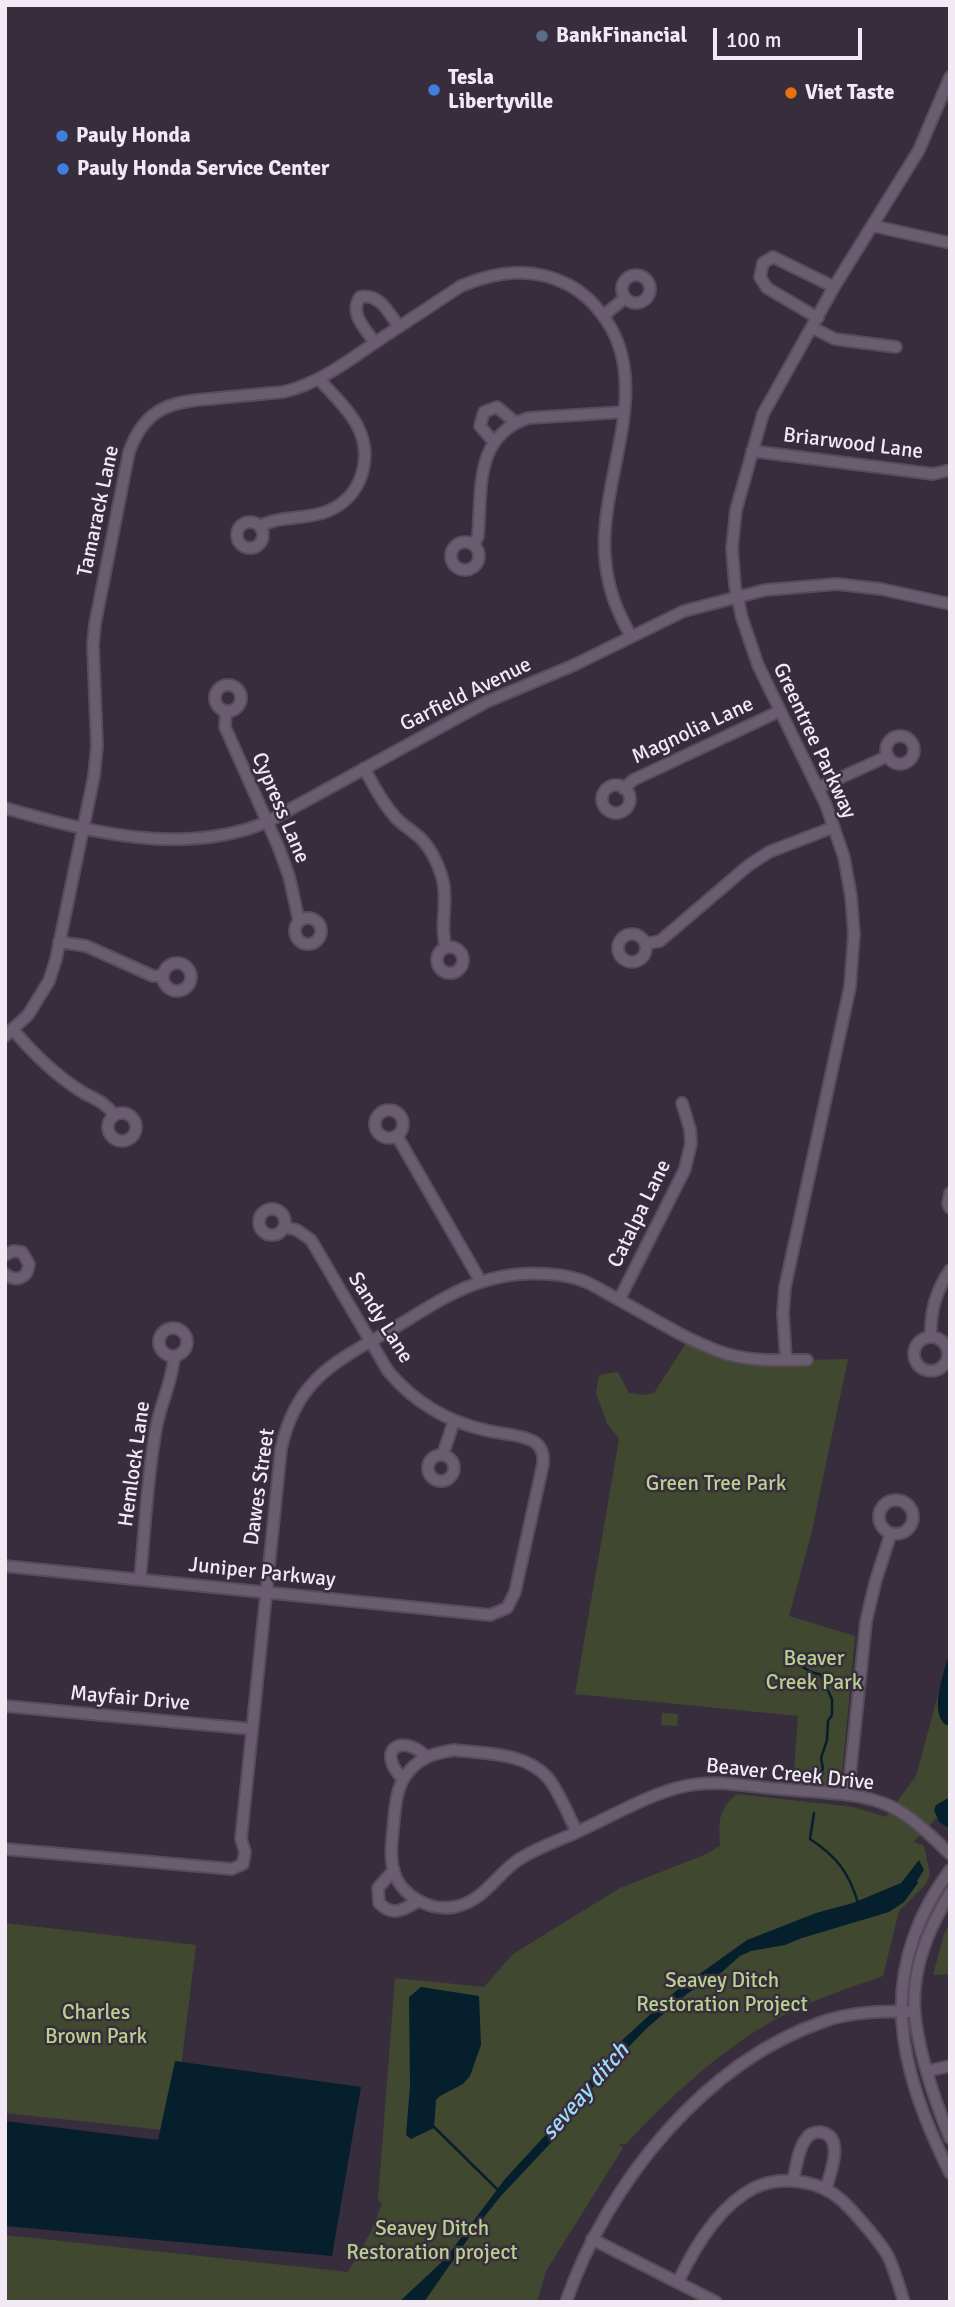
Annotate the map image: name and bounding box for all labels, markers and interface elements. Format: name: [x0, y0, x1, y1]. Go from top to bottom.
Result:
scale bar: [717, 14, 866, 58]
place label: BankFinancial: [556, 23, 687, 49]
text: 100 m: [726, 27, 781, 53]
marker: BankFinancial: [534, 28, 550, 44]
place label: Tesla Libertyville: [448, 65, 553, 115]
place label: Viet Taste: [805, 80, 894, 106]
marker: Tesla Libertyville: [426, 82, 442, 98]
marker: Viet Taste: [783, 85, 799, 101]
place label: Pauly Honda: [76, 123, 191, 149]
marker: Pauly Honda: [54, 128, 70, 144]
place label: Pauly Honda Service Center: [77, 156, 329, 182]
marker: Pauly Honda Service Center: [55, 161, 71, 177]
street label: Briarwood Lane: [782, 423, 924, 465]
street label: Tamarack Lane: [73, 443, 125, 579]
street label: Garfield Avenue: [396, 652, 536, 738]
street label: Greentree Parkway: [767, 659, 861, 823]
street label: Magnolia Lane: [628, 692, 758, 770]
street label: Cypress Lane: [245, 749, 315, 867]
street label: Catalpa Lane: [603, 1156, 677, 1272]
street label: Sandy Lane: [342, 1268, 418, 1368]
street label: Hemlock Lane: [114, 1400, 156, 1528]
street label: Dawes Street: [239, 1427, 281, 1547]
park label: Green Tree Park: [646, 1471, 786, 1497]
street label: Juniper Parkway: [187, 1553, 337, 1593]
park label: Beaver Creek Park: [766, 1646, 862, 1696]
street label: Mayfair Drive: [69, 1681, 191, 1717]
street label: Beaver Creek Drive: [705, 1754, 875, 1796]
park label: Seavey Ditch Restoration Project: [636, 1968, 808, 2018]
park label: Charles Brown Park: [45, 2000, 147, 2050]
water label: seveay ditch: [536, 2038, 636, 2146]
park label: Seavey Ditch Restoration project: [346, 2216, 518, 2266]

